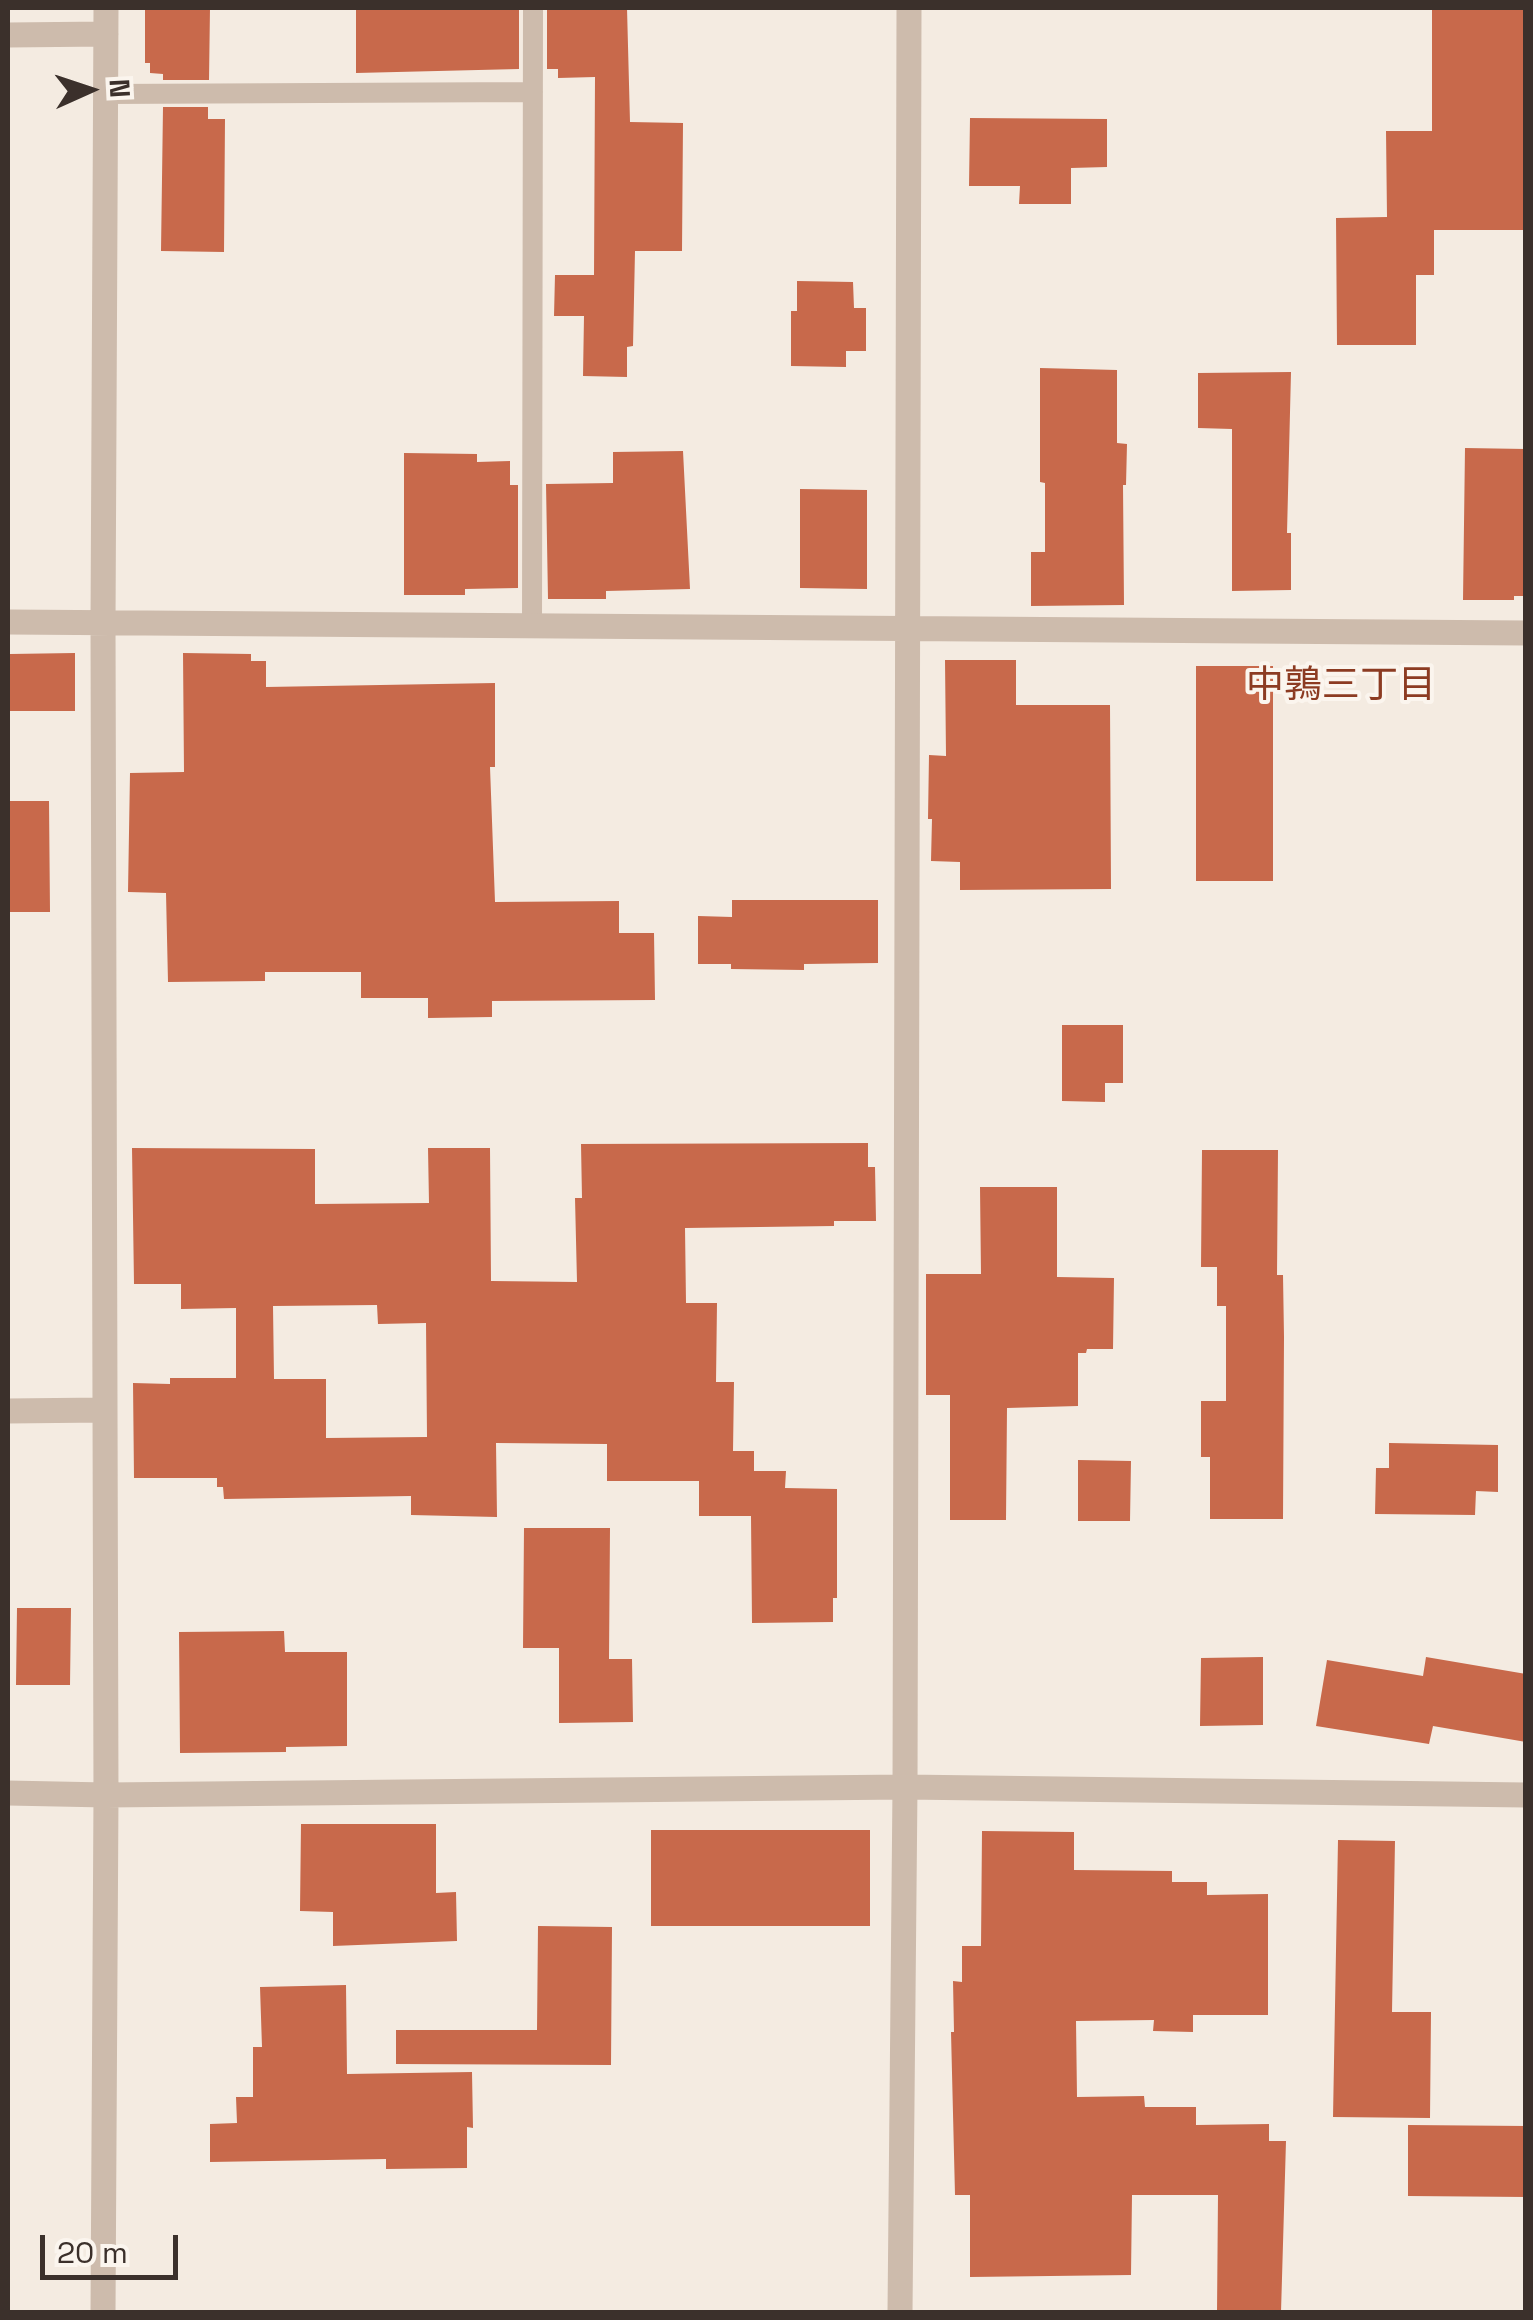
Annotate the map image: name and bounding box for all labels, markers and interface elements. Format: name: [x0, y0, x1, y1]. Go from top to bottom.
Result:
north arrow: [40, 40, 140, 140]
text: N: [101, 78, 138, 99]
district label: 中鶉三丁目: [1246, 664, 1436, 710]
scale bar: [45, 2215, 182, 2277]
text: 20 m: [57, 2233, 128, 2272]

